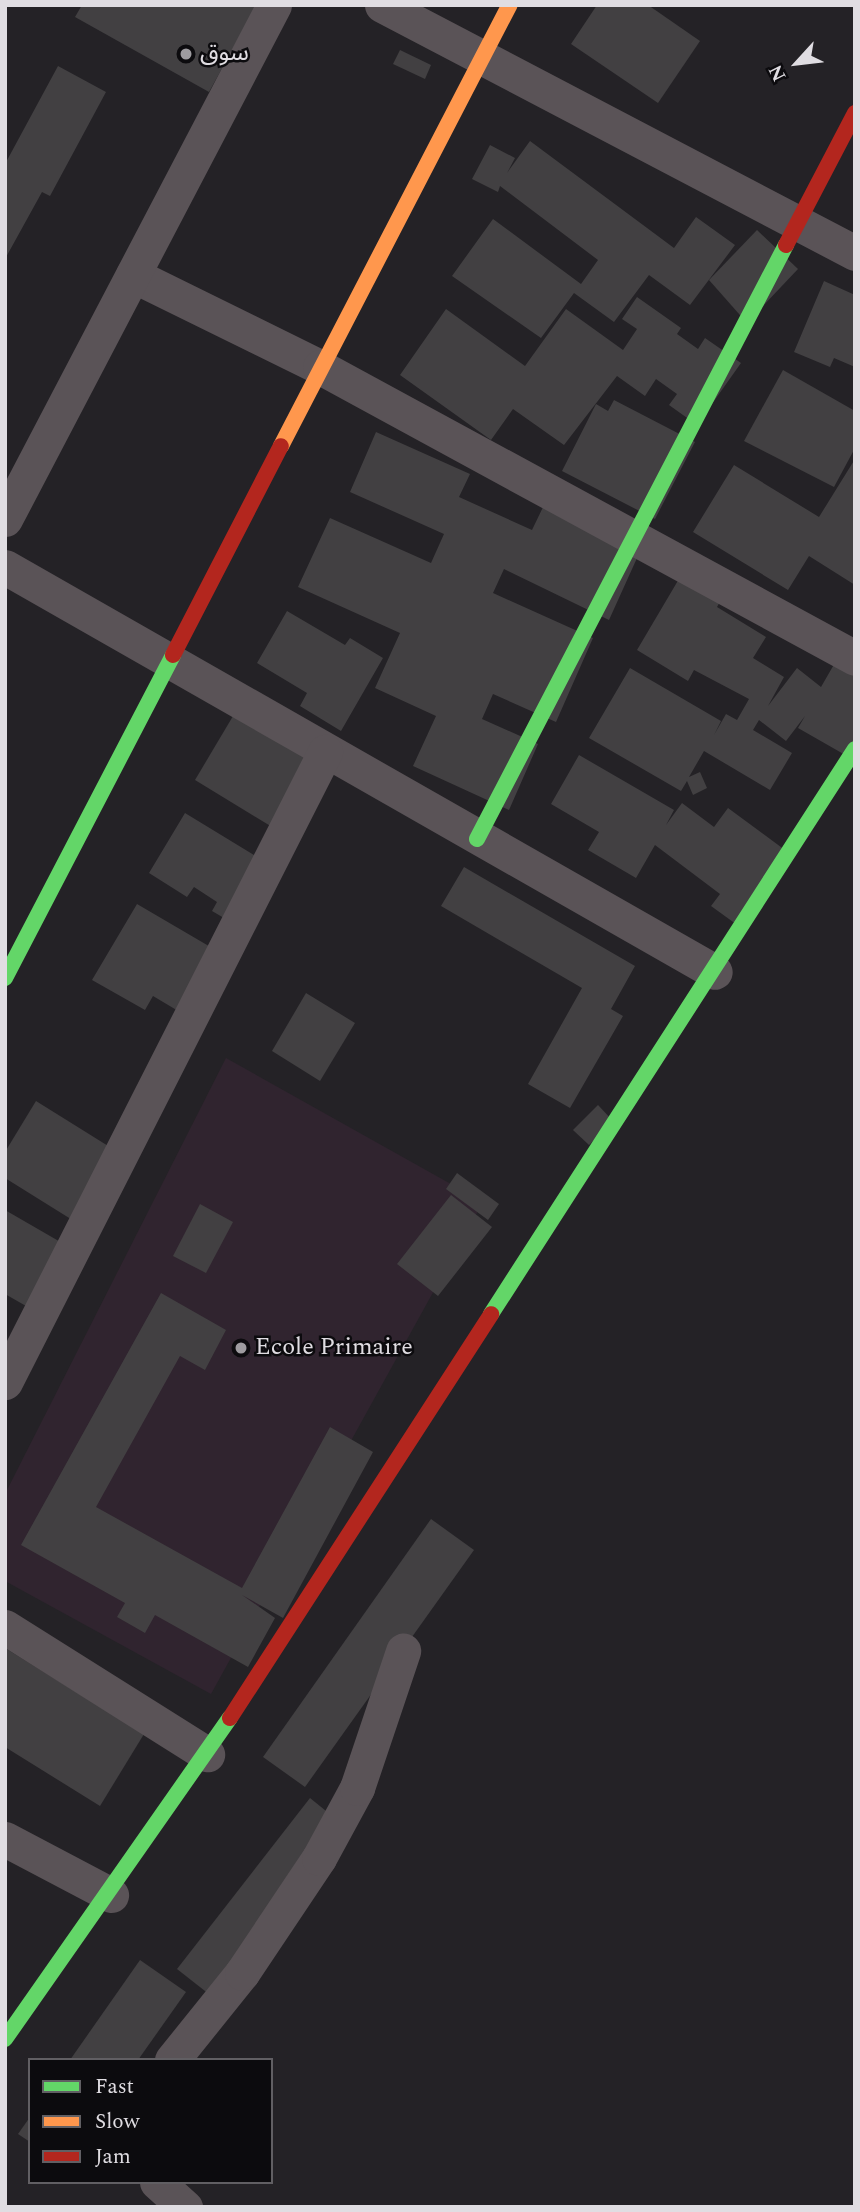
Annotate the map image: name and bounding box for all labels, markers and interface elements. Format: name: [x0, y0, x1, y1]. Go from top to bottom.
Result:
north arrow: [762, 28, 832, 98]
place label: سوق: [200, 40, 249, 68]
marker: سوق: [178, 46, 194, 62]
text: N: [761, 59, 794, 86]
place label: Ecole Primaire: [255, 1334, 413, 1362]
marker: Ecole Primaire: [233, 1340, 249, 1356]
legend: [28, 2058, 273, 2184]
text: Fast: [95, 2071, 134, 2103]
text: Slow: [95, 2106, 139, 2138]
text: Jam: [95, 2141, 131, 2173]

